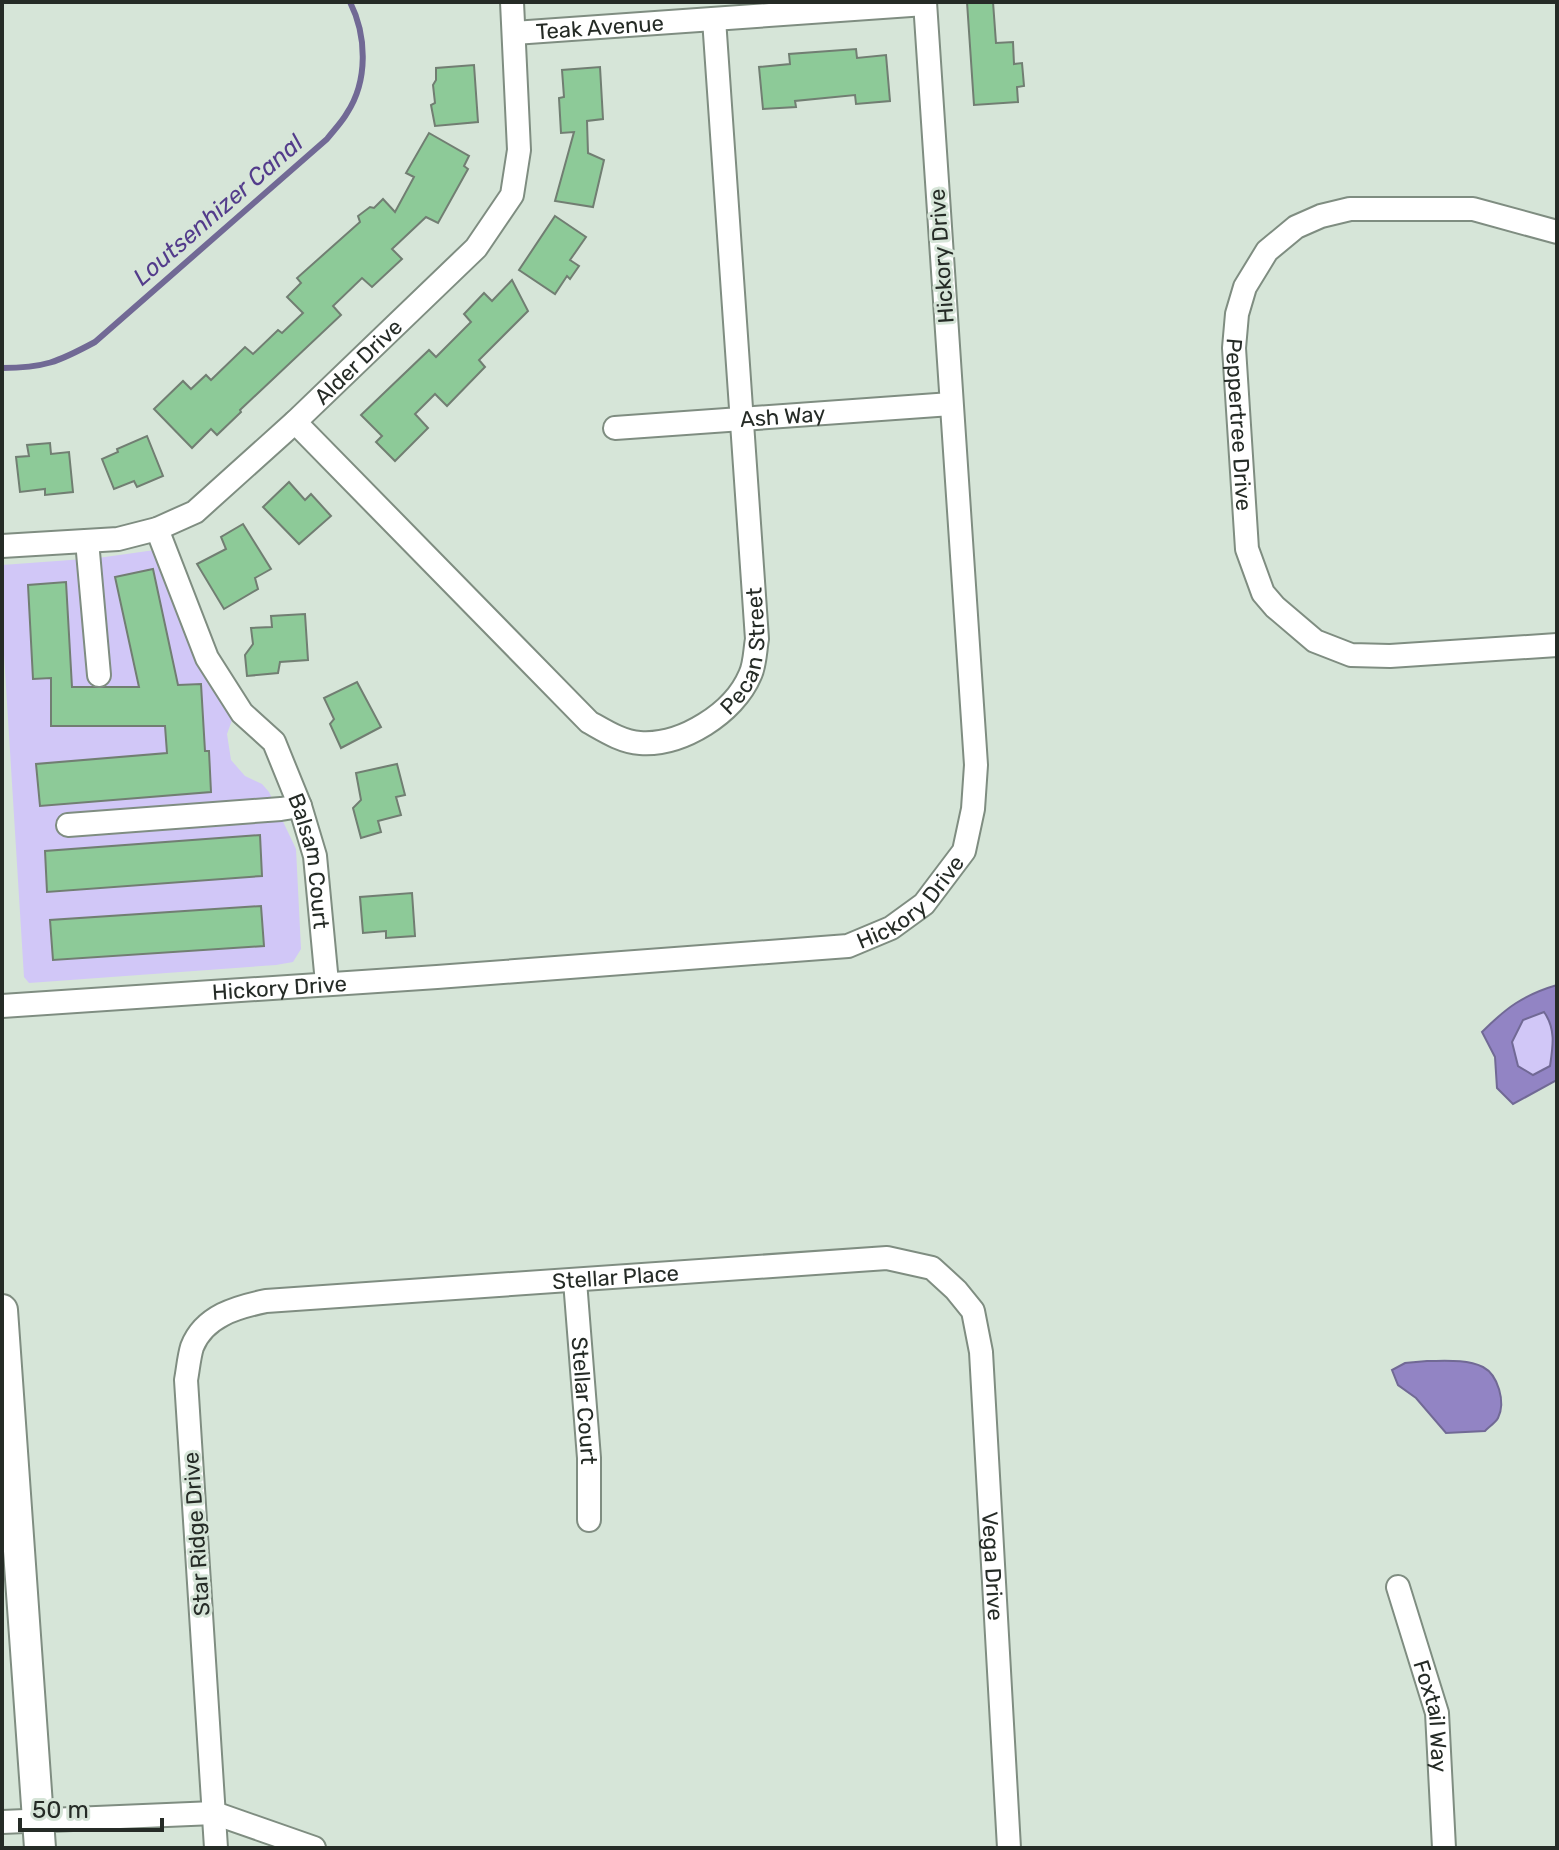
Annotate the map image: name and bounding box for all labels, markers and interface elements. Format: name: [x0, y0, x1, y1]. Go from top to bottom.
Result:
street label: Teak Avenue: [535, 9, 665, 45]
water label: Loutsenhizer Canal: [127, 128, 309, 291]
street label: Hickory Drive: [923, 188, 960, 324]
street label: Alder Drive: [309, 313, 408, 410]
street label: Peppertree Drive: [1220, 337, 1258, 512]
street label: Ash Way: [739, 400, 826, 433]
street label: Pecan Street: [715, 586, 771, 720]
street label: Balsam Court: [282, 789, 335, 930]
street label: Hickory Drive: [853, 850, 970, 955]
street label: Hickory Drive: [211, 970, 348, 1006]
street label: Stellar Place: [551, 1259, 680, 1295]
street label: Stellar Court: [565, 1336, 602, 1465]
street label: Star Ridge Drive: [177, 1451, 216, 1617]
street label: Vega Drive: [976, 1511, 1009, 1621]
street label: Foxtail Way: [1407, 1656, 1453, 1773]
scale bar: [20, 1782, 162, 1832]
text: 50 m: [32, 1796, 89, 1824]

